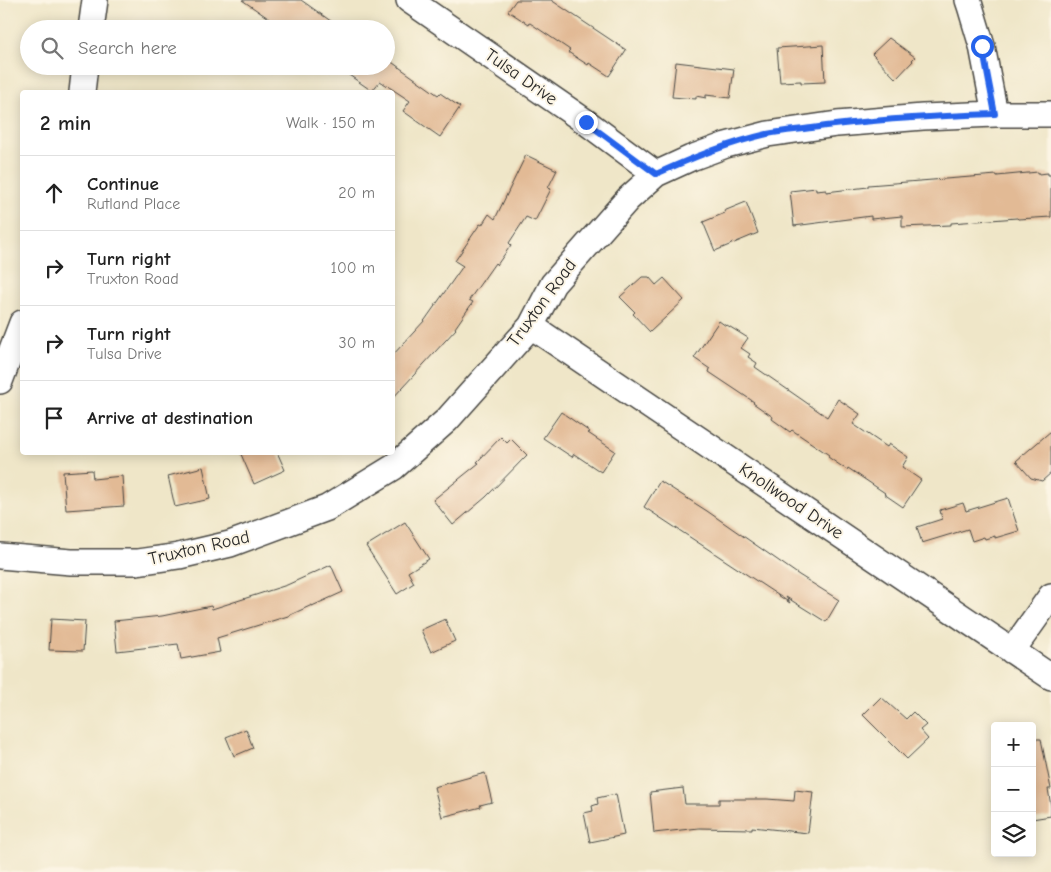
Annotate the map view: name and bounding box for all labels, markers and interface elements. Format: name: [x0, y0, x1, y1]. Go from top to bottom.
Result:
search box: [20, 20, 395, 75]
icon: search: [38, 34, 66, 62]
route start: [971, 35, 994, 58]
text: Search here: [78, 37, 177, 59]
street label: Tulsa Drive: [481, 44, 561, 110]
text: 2 min: [40, 111, 91, 135]
route end: [575, 111, 598, 134]
text: Walk · 150 m: [286, 114, 375, 132]
text: Continue: [87, 173, 159, 195]
icon: ahead: [40, 179, 68, 207]
text: 20 m: [338, 184, 375, 202]
text: Rutland Place: [87, 195, 180, 213]
text: Turn right: [87, 248, 171, 270]
icon: right: [40, 254, 68, 282]
street label: Truxton Road: [503, 255, 581, 351]
text: 100 m: [331, 259, 375, 277]
text: Truxton Road: [87, 270, 179, 288]
text: Turn right: [87, 323, 171, 345]
icon: right: [40, 329, 68, 357]
text: 30 m: [339, 334, 375, 352]
text: Tulsa Drive: [87, 345, 162, 363]
icon: arrive: [40, 404, 68, 432]
text: Arrive at destination: [87, 407, 253, 429]
street label: Knollwood Drive: [735, 458, 847, 544]
street label: Truxton Road: [146, 526, 252, 570]
map controls: [991, 722, 1036, 857]
button: +: [991, 722, 1036, 767]
button: −: [991, 767, 1036, 812]
button: layers: [991, 812, 1036, 857]

